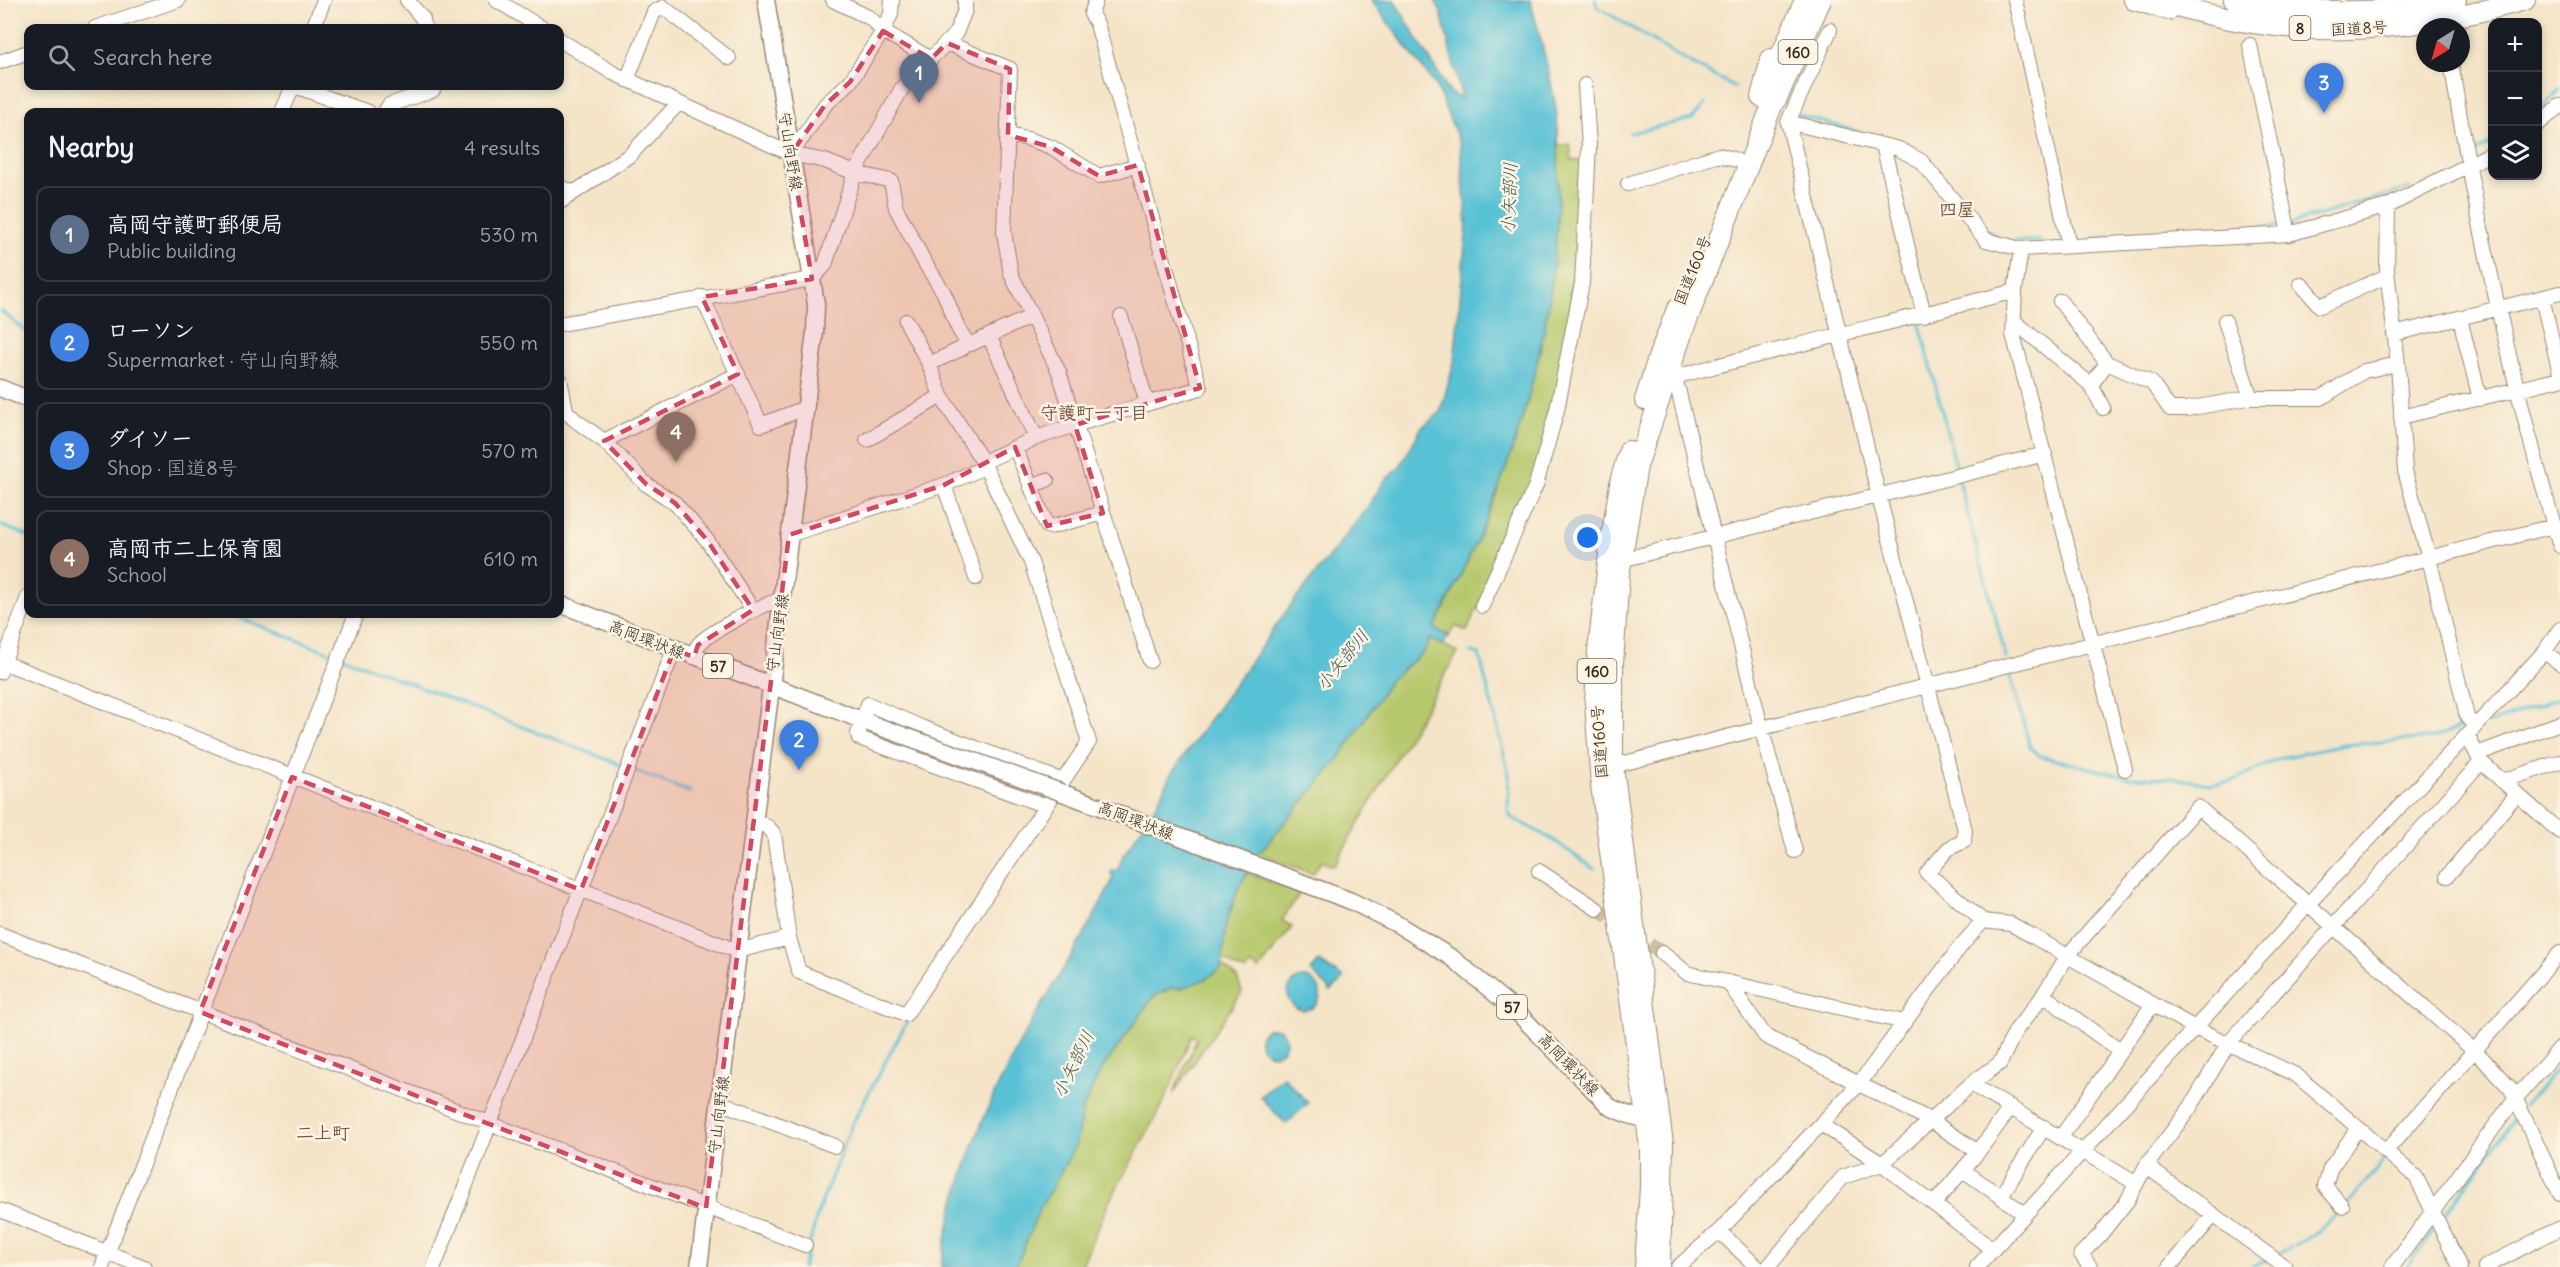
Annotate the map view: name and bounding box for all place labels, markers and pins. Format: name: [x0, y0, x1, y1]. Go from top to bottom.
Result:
pin: 1: [900, 54, 938, 103]
pin: 3: [2304, 63, 2344, 113]
pin: 4: [656, 412, 696, 462]
pin: 2: [780, 720, 818, 770]

